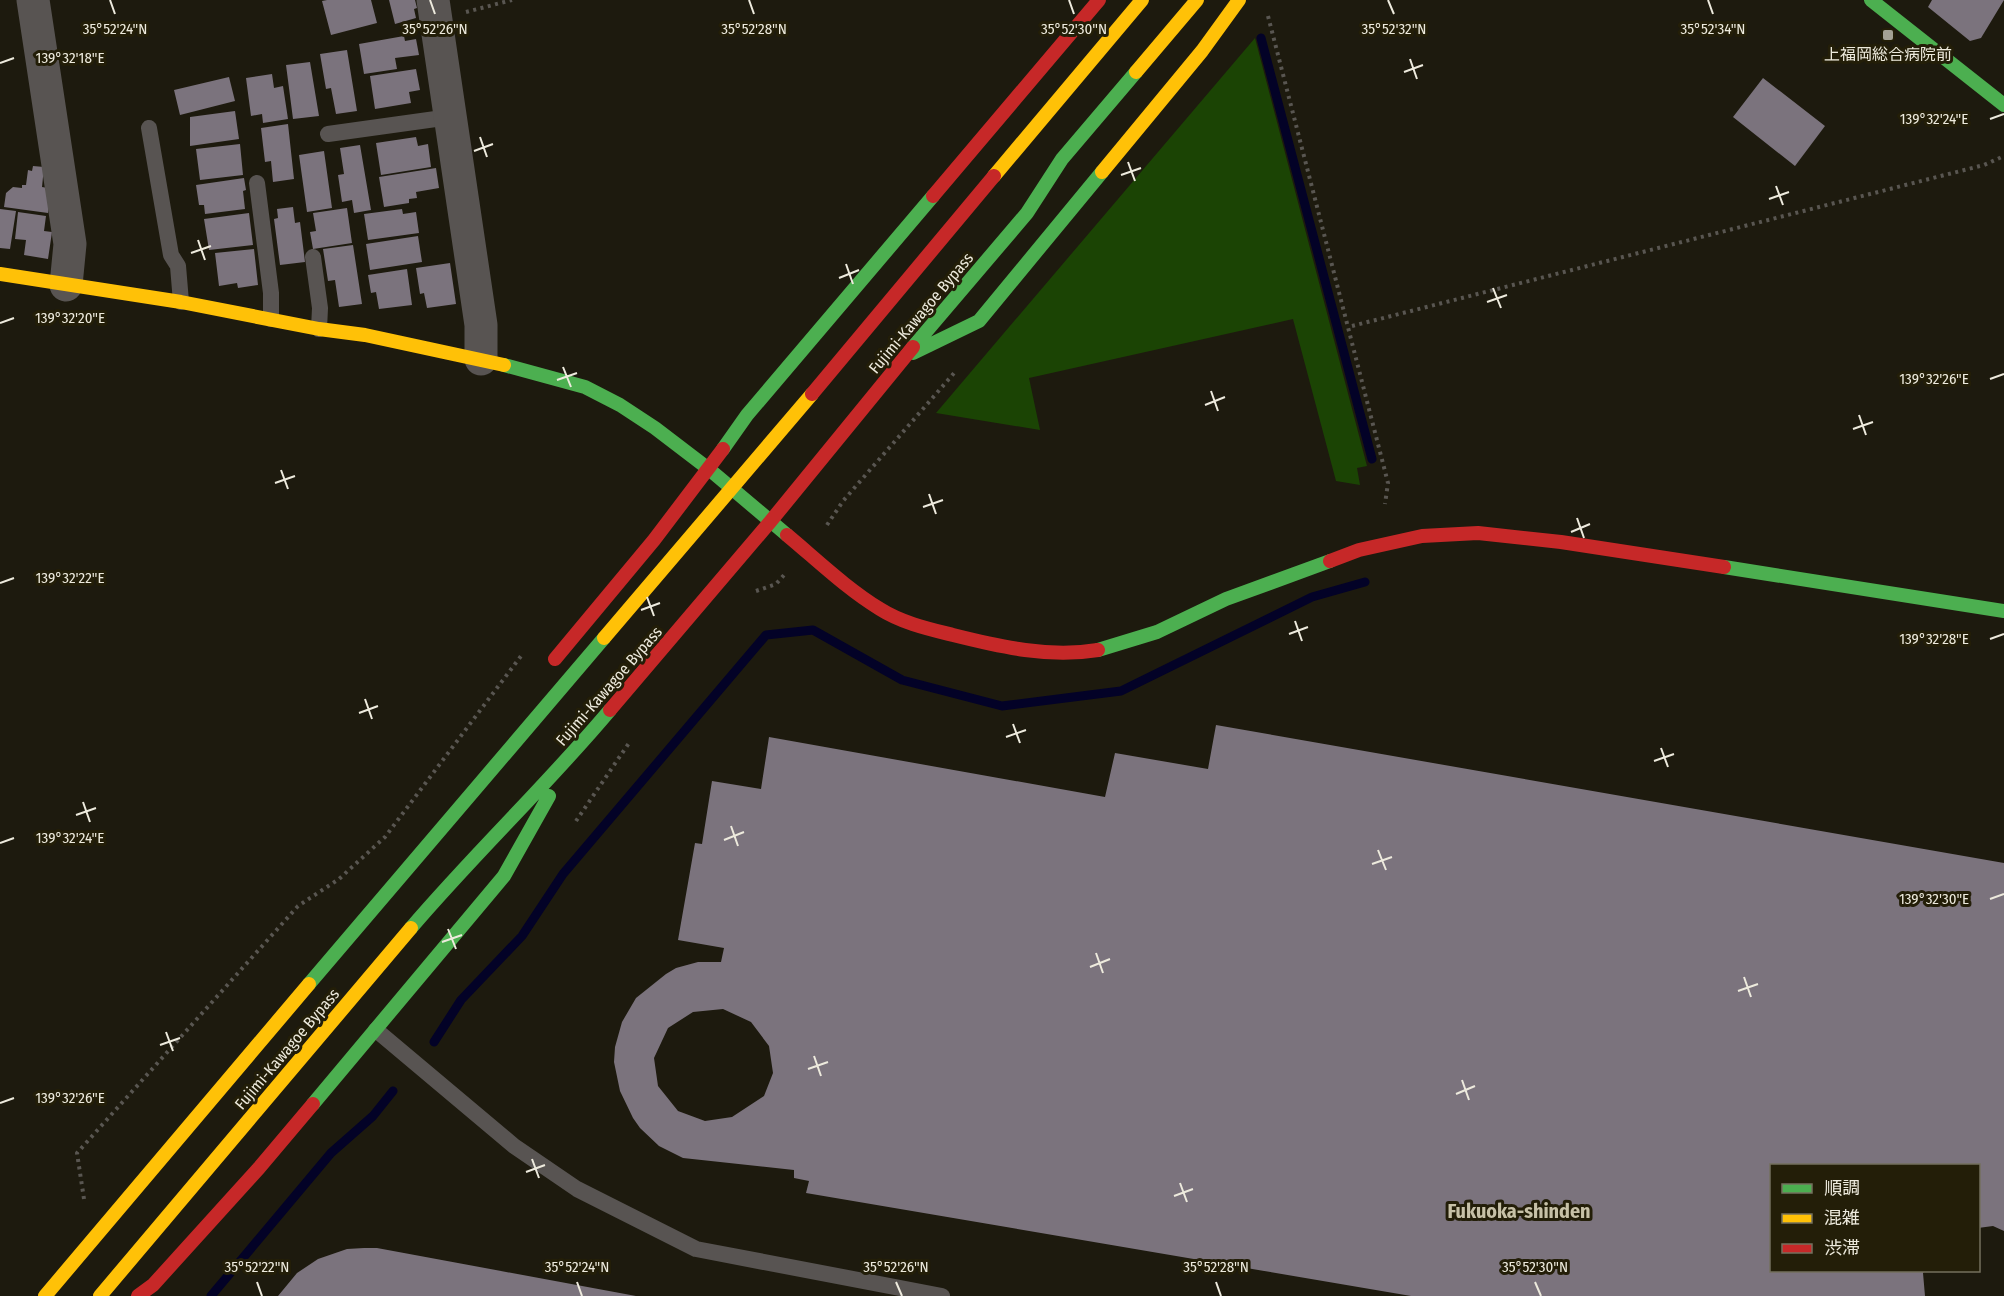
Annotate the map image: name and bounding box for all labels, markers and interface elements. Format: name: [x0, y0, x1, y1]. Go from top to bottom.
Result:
text: 35°52'24"N: [83, 20, 147, 38]
text: 35°52'26"N: [402, 20, 468, 38]
text: 35°52'28"N: [721, 20, 787, 38]
text: 35°52'30"N: [1041, 20, 1107, 38]
text: 35°52'32"N: [1362, 20, 1426, 38]
text: 35°52'34"N: [1681, 20, 1745, 38]
marker: 上福岡総合病院前: [1881, 28, 1895, 42]
place label: 上福岡総合病院前: [1824, 45, 1952, 64]
text: 139°32'18"E: [36, 49, 104, 67]
text: 139°32'24"E: [1900, 110, 1968, 128]
street label: Fujimi-Kawagoe Bypass: [865, 249, 977, 377]
text: 139°32'20"E: [35, 309, 105, 327]
text: 139°32'26"E: [1899, 370, 1969, 388]
text: 139°32'22"E: [35, 569, 105, 587]
street label: Fujimi-Kawagoe Bypass: [552, 622, 666, 750]
text: 139°32'28"E: [1899, 630, 1969, 648]
text: 139°32'24"E: [36, 829, 104, 847]
text: 139°32'30"E: [1899, 890, 1969, 908]
street label: Fujimi-Kawagoe Bypass: [231, 985, 343, 1113]
text: 139°32'26"E: [35, 1089, 105, 1107]
legend: [1770, 1164, 1980, 1272]
text: 順調: [1824, 1177, 1860, 1199]
district label: Fukuoka-shinden: [1447, 1199, 1591, 1223]
text: 混雑: [1824, 1207, 1860, 1229]
text: 渋滞: [1824, 1237, 1860, 1259]
text: 35°52'22"N: [225, 1258, 289, 1276]
text: 35°52'24"N: [545, 1258, 609, 1276]
text: 35°52'26"N: [863, 1258, 929, 1276]
text: 35°52'28"N: [1183, 1258, 1249, 1276]
text: 35°52'30"N: [1502, 1258, 1568, 1276]

